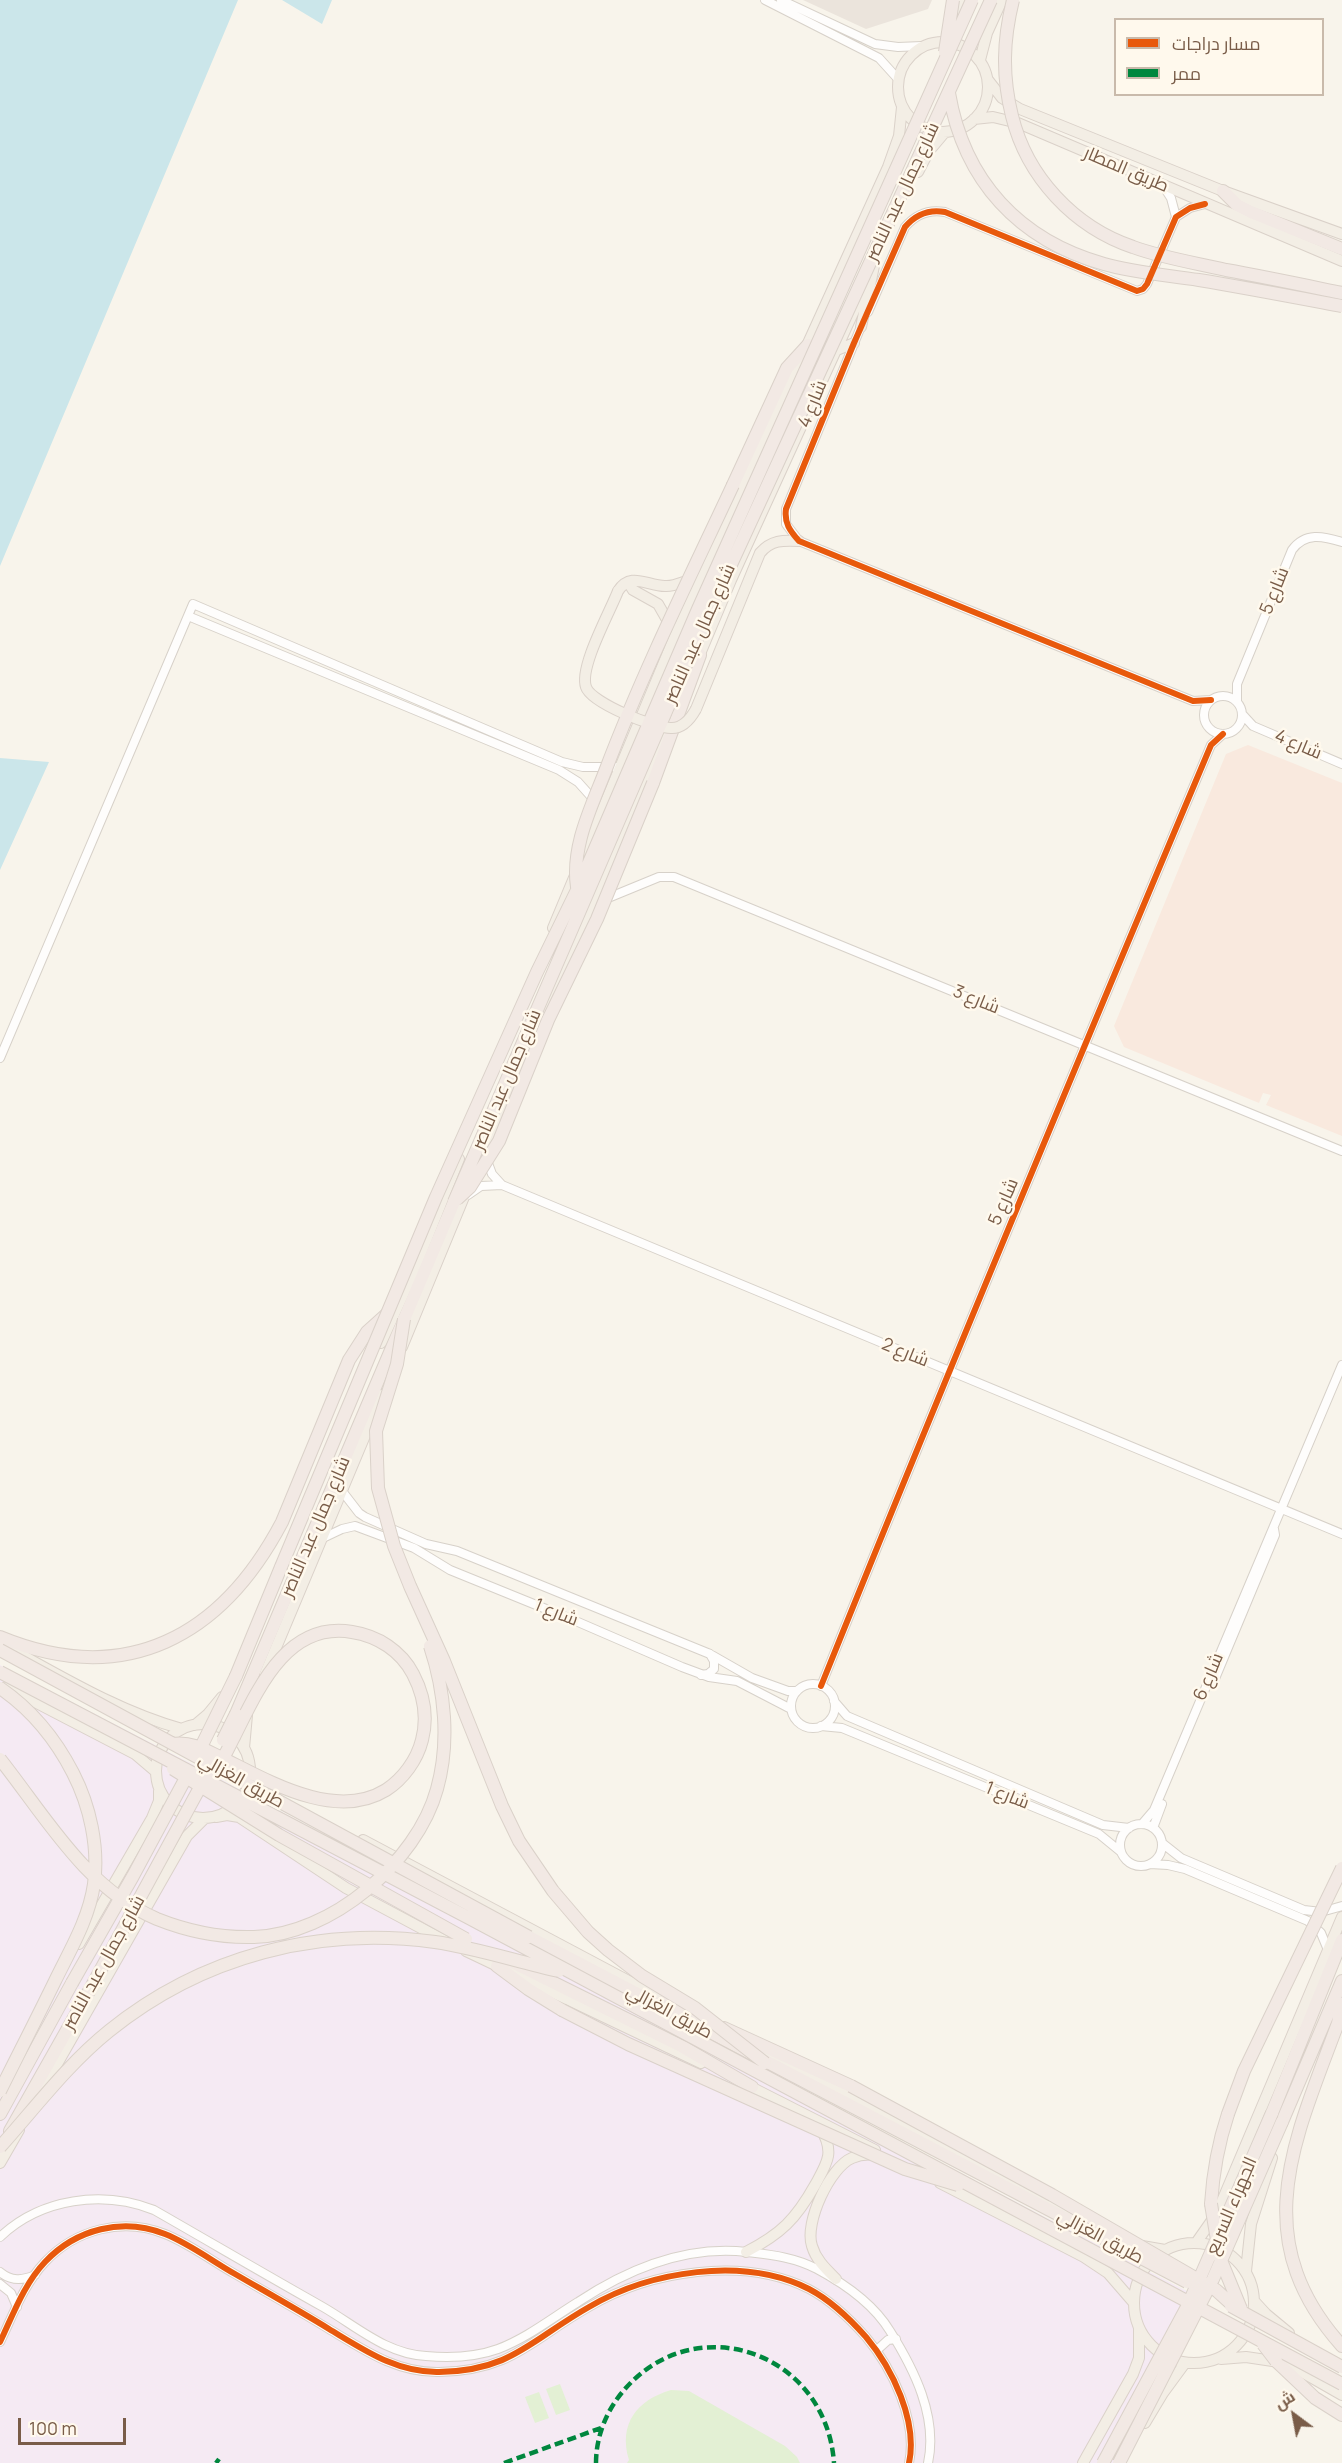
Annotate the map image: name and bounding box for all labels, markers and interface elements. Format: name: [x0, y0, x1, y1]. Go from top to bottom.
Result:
legend: [1114, 18, 1324, 96]
text: مسار دراجات: [1172, 31, 1260, 55]
text: ممر: [1172, 61, 1201, 85]
street label: شارع جمال عبد الناصر: [861, 119, 945, 265]
street label: طريق المطار: [1080, 142, 1172, 198]
street label: شارع 4: [794, 377, 832, 431]
street label: شارع جمال عبد الناصر: [660, 561, 740, 707]
street label: شارع 5: [1256, 564, 1294, 618]
street label: شارع 4: [1271, 725, 1325, 765]
street label: شارع 3: [950, 981, 1002, 1019]
street label: شارع جمال عبد الناصر: [468, 1006, 546, 1154]
street label: شارع 5: [985, 1175, 1023, 1229]
street label: شارع 2: [878, 1334, 932, 1372]
street label: شارع جمال عبد الناصر: [277, 1453, 355, 1601]
street label: شارع 1: [531, 1594, 581, 1632]
street label: شارع 6: [1189, 1650, 1229, 1704]
street label: طريق الغزالي: [194, 1749, 288, 1813]
street label: شارع 1: [982, 1777, 1032, 1815]
street label: شارع جمال عبد الناصر: [58, 1892, 150, 2034]
street label: طريق الغزالي: [622, 1980, 716, 2044]
street label: الجهراء السريع: [1202, 2154, 1262, 2258]
street label: طريق الغزالي: [1053, 2205, 1147, 2269]
north arrow: [1264, 2385, 1324, 2445]
text: ش: [1270, 2385, 1299, 2415]
scale bar: [21, 2406, 129, 2444]
text: 100 m: [29, 2416, 77, 2440]

